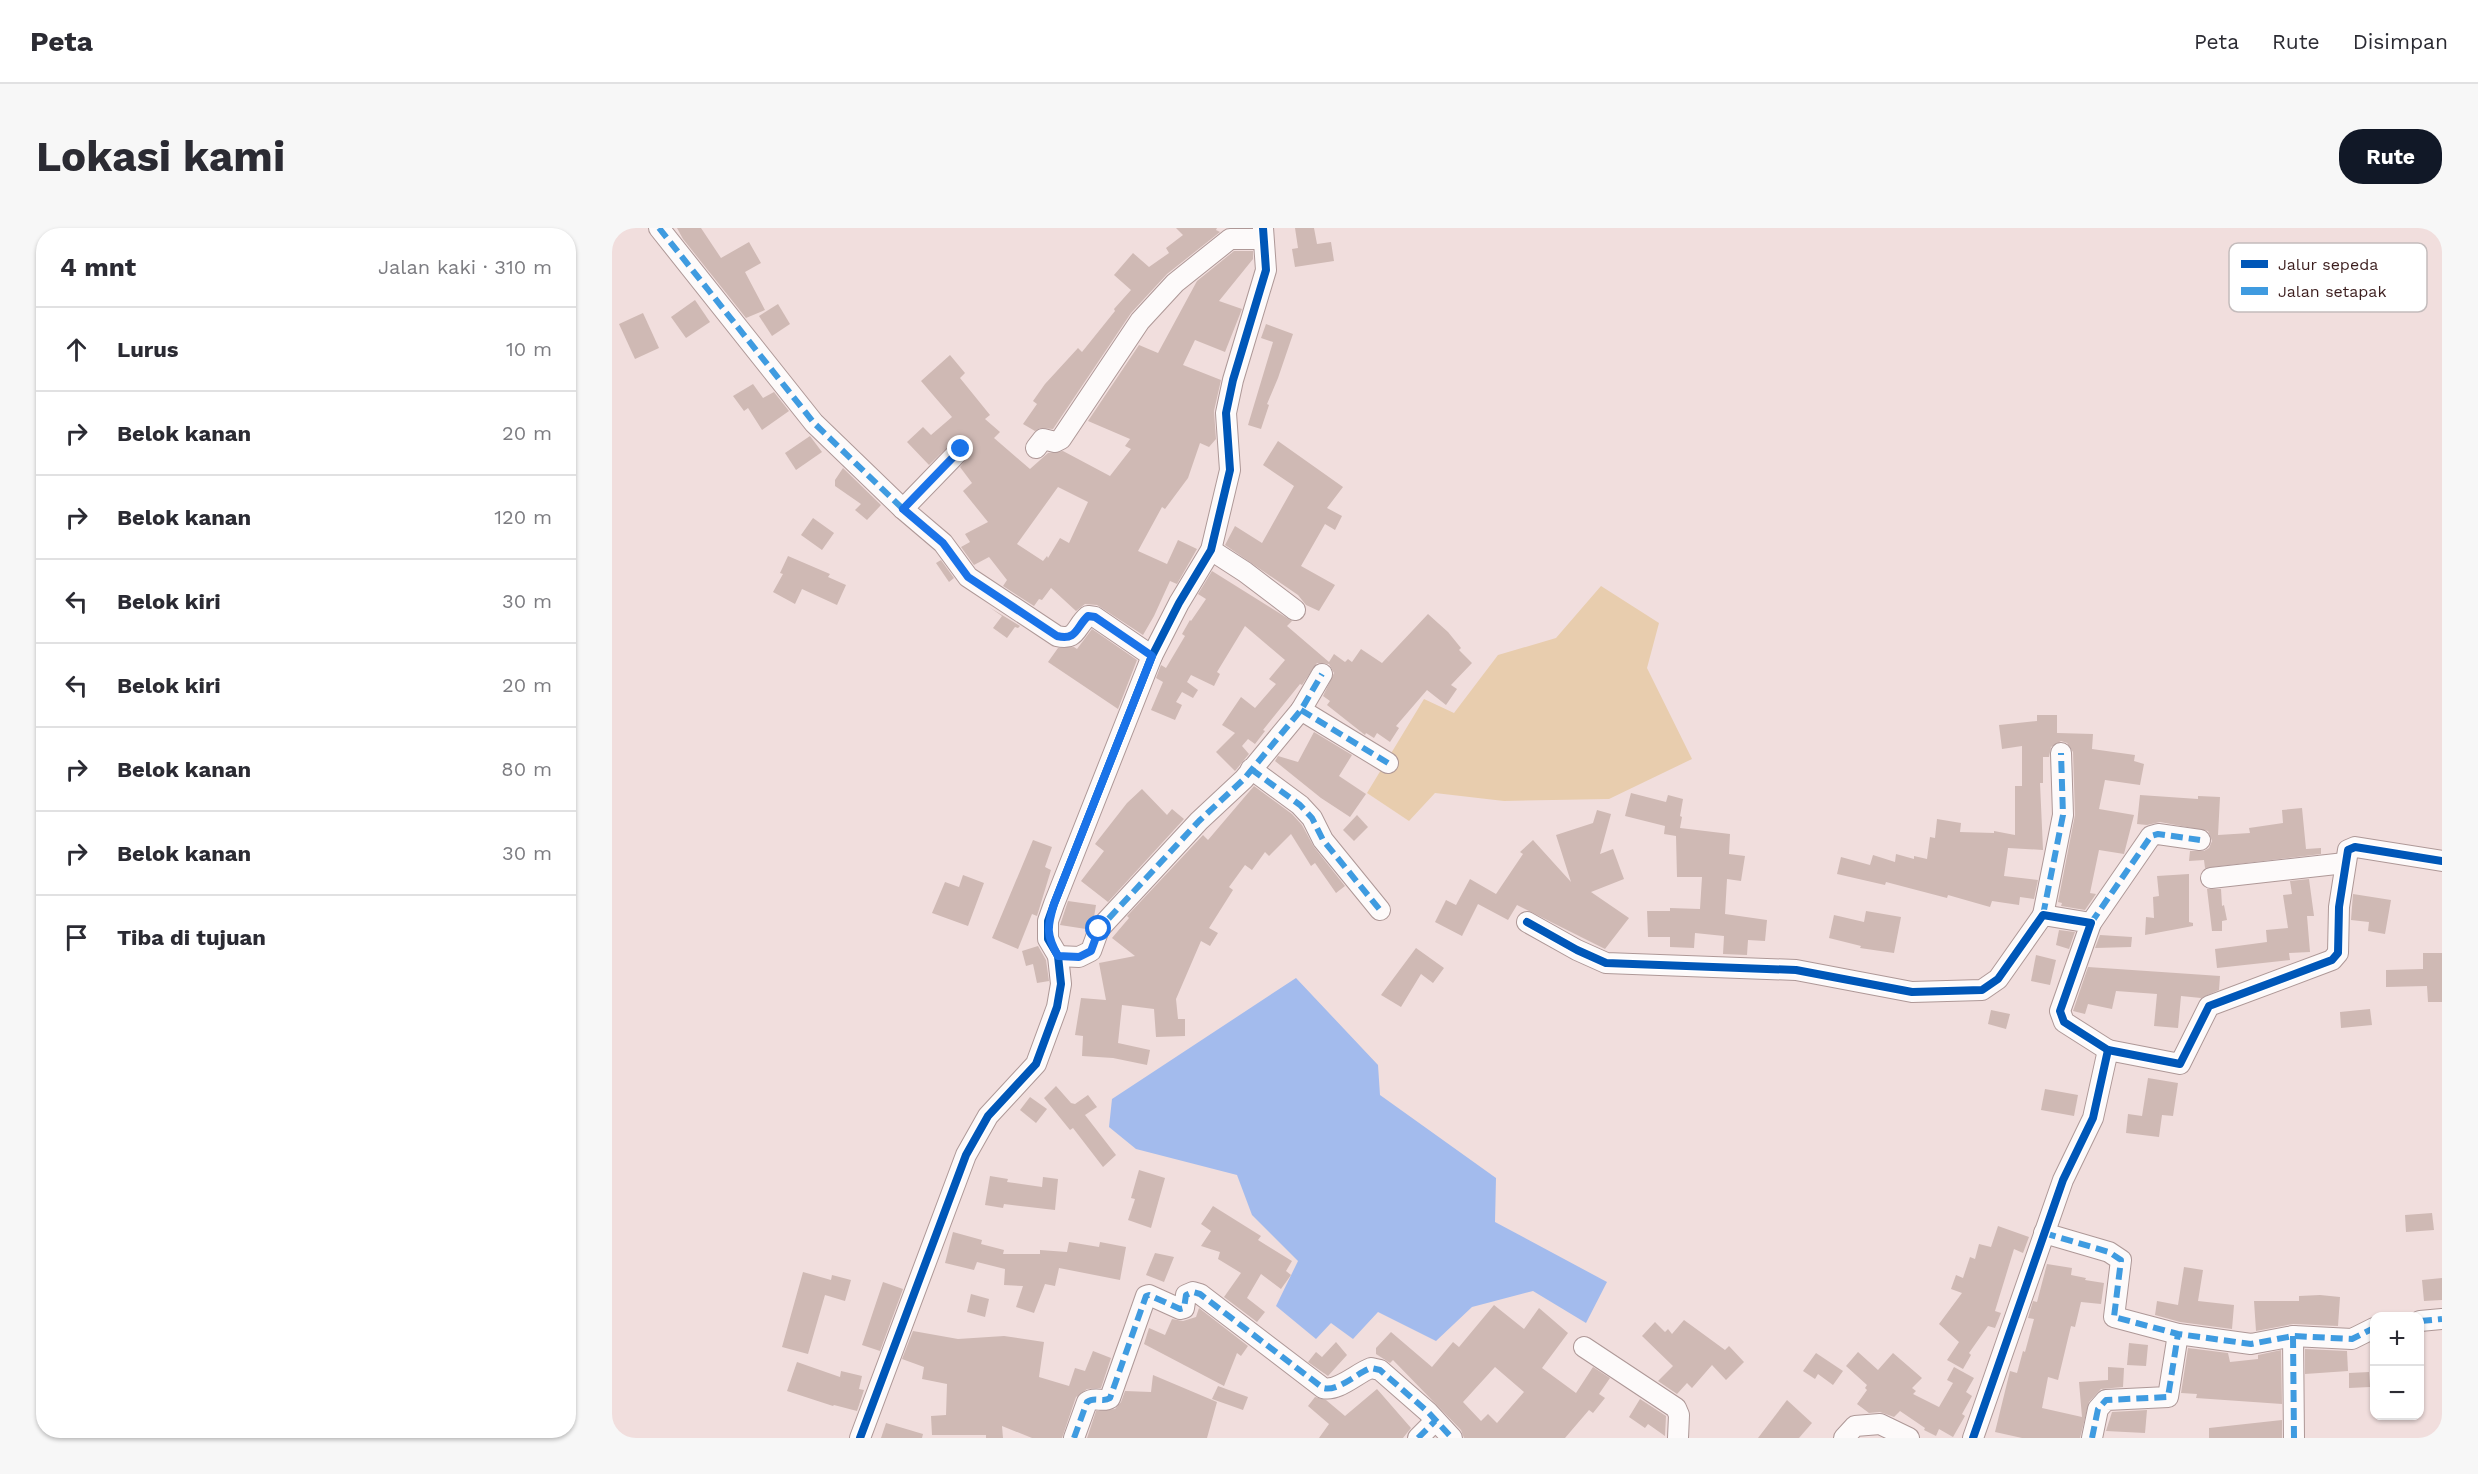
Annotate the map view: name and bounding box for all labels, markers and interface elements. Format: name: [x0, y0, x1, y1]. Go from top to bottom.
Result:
text: Peta: [30, 25, 93, 58]
text: Peta: [2194, 29, 2239, 54]
text: Rute: [2272, 29, 2320, 54]
text: Disimpan: [2353, 29, 2448, 54]
button: Rute: [2339, 129, 2442, 184]
text: Lokasi kami: [36, 132, 285, 181]
legend: [2229, 243, 2427, 312]
text: 4 mnt: [60, 252, 136, 282]
text: Jalan kaki · 310 m: [378, 255, 552, 279]
text: Jalur sepeda: [2278, 255, 2378, 274]
text: Jalan setapak: [2278, 282, 2386, 301]
icon: ahead: [60, 333, 93, 366]
text: Lurus: [117, 337, 179, 362]
text: 10 m: [506, 337, 552, 361]
icon: right: [60, 417, 93, 450]
text: Belok kanan: [117, 421, 251, 446]
text: 20 m: [502, 421, 552, 445]
route end: [947, 435, 973, 461]
icon: right: [60, 501, 93, 534]
text: Belok kanan: [117, 505, 251, 530]
text: 120 m: [494, 505, 552, 529]
icon: left: [60, 585, 93, 618]
text: Belok kiri: [117, 589, 221, 614]
text: 30 m: [502, 589, 552, 613]
icon: left: [60, 669, 93, 702]
text: Belok kiri: [117, 673, 221, 698]
text: 20 m: [502, 673, 552, 697]
icon: right: [60, 753, 93, 786]
text: Belok kanan: [117, 757, 251, 782]
text: 80 m: [501, 757, 552, 781]
icon: right: [60, 837, 93, 870]
text: Belok kanan: [117, 841, 251, 866]
text: 30 m: [502, 841, 552, 865]
route start: [1085, 915, 1111, 941]
icon: arrive: [60, 921, 93, 954]
text: Tiba di tujuan: [117, 925, 266, 950]
map controls: [2370, 1312, 2424, 1420]
button: +: [2370, 1312, 2424, 1366]
button: −: [2370, 1366, 2424, 1420]

